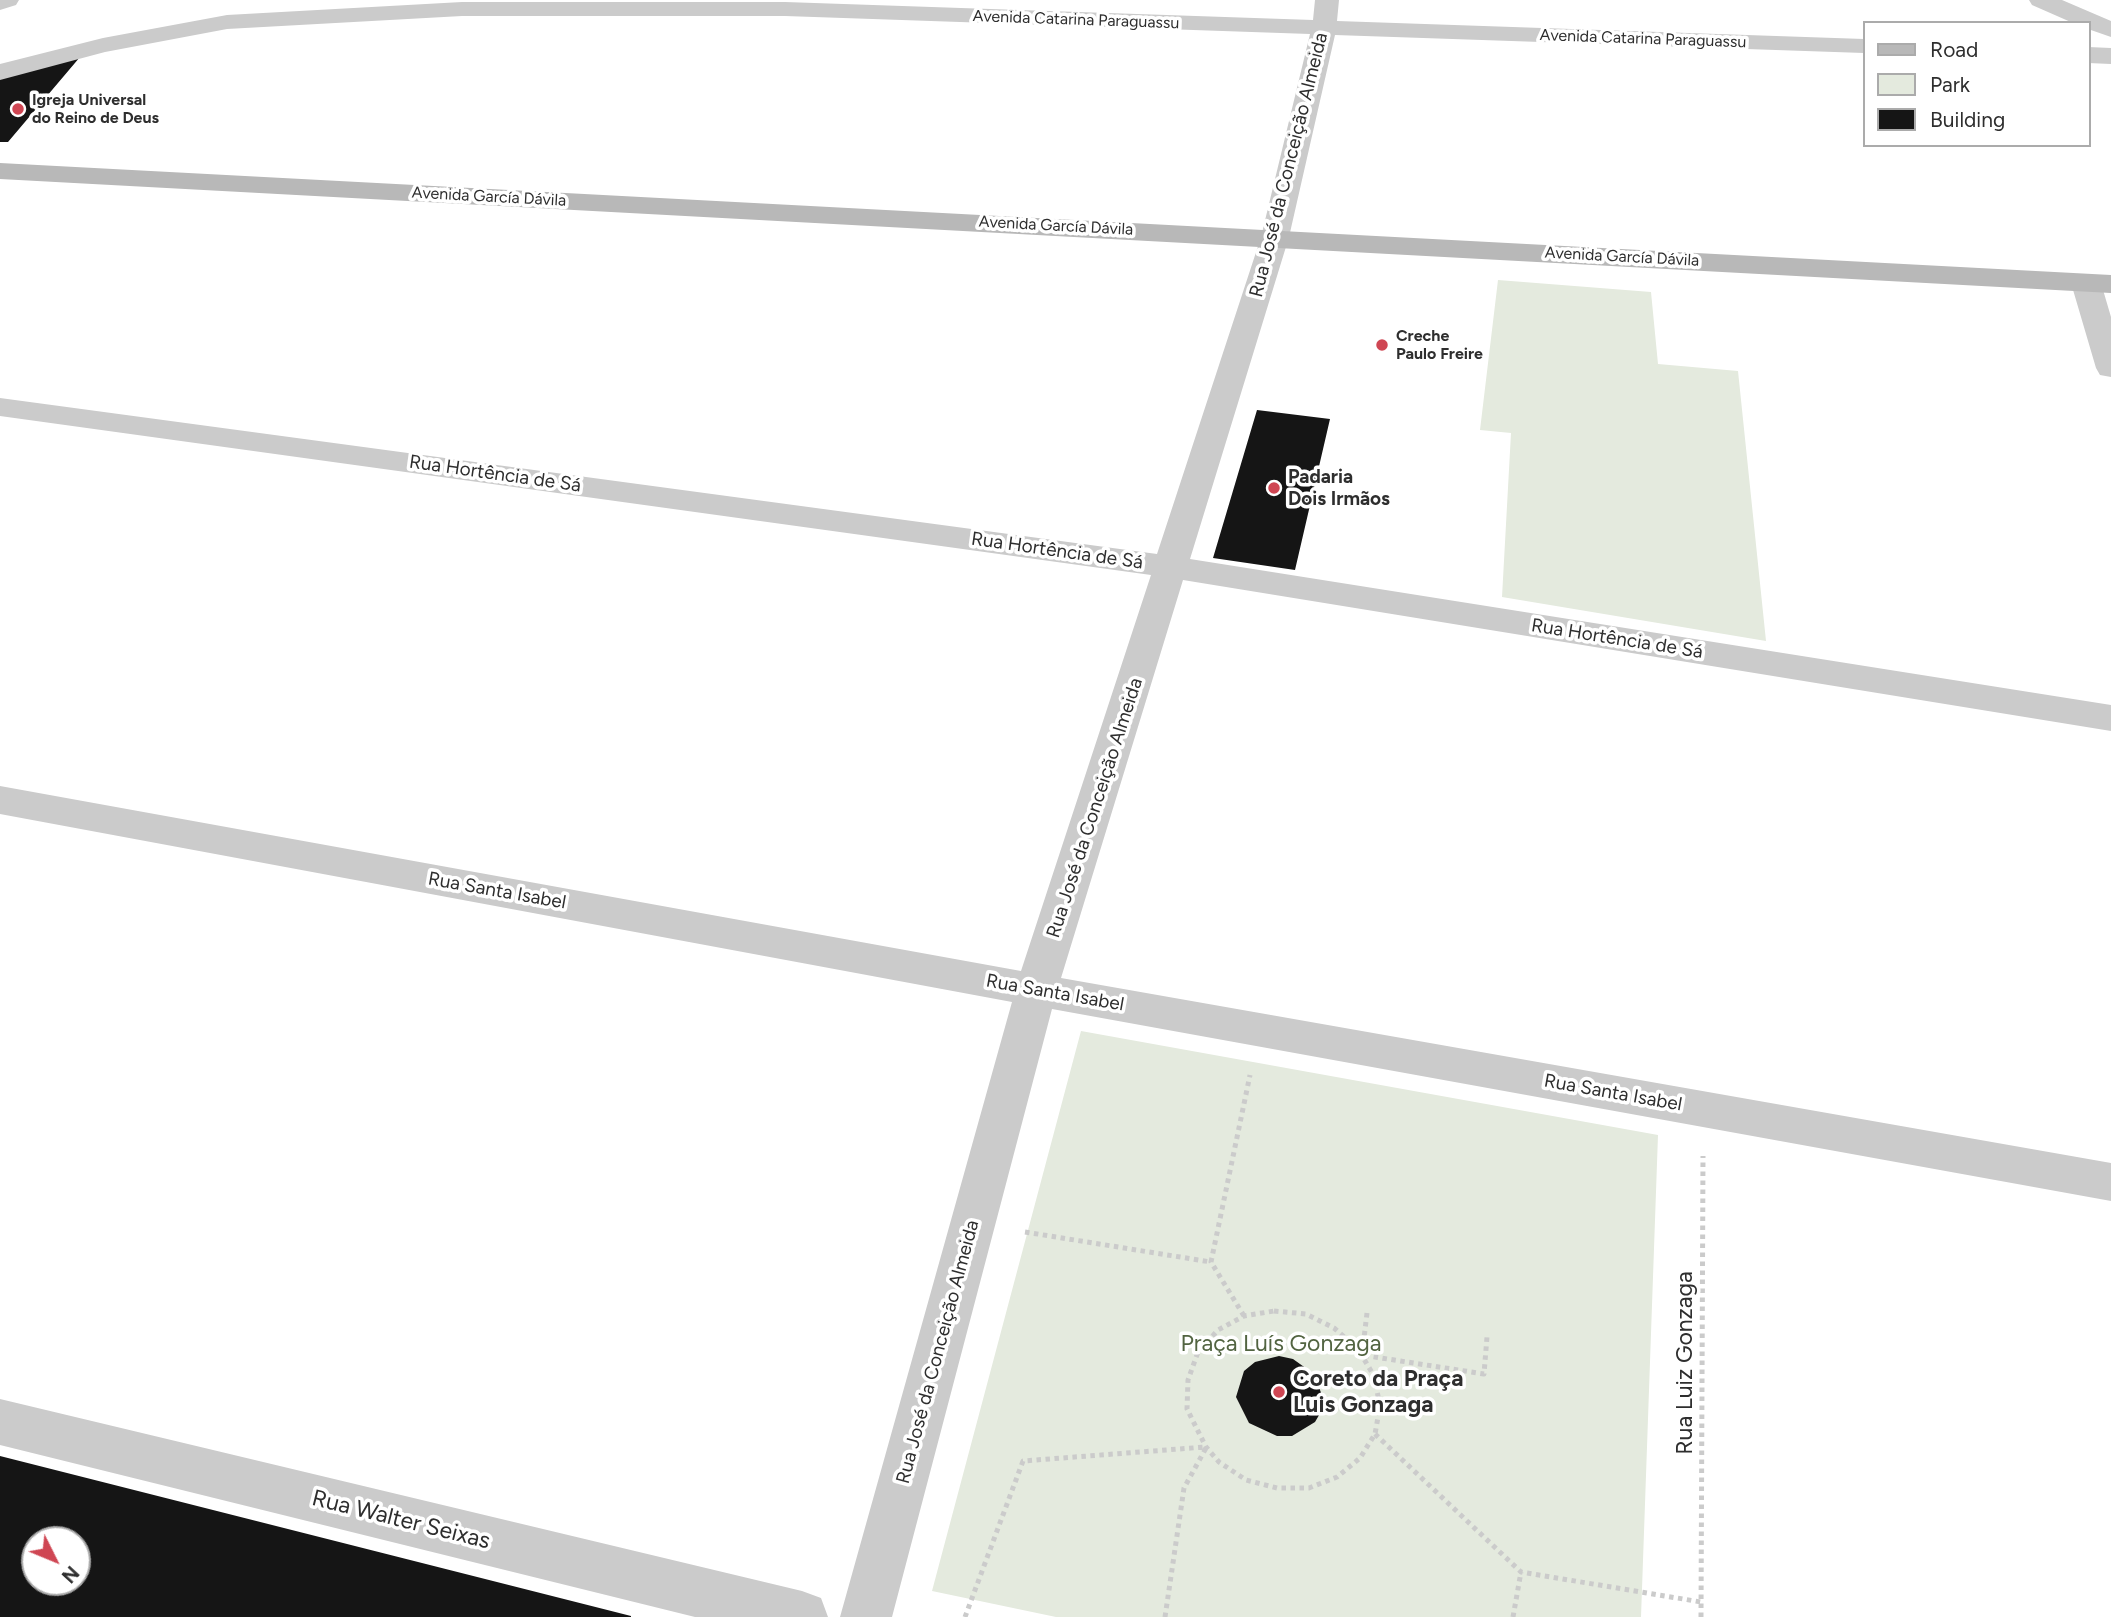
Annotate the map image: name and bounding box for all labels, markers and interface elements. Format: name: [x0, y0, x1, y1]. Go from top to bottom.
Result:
street label: Avenida Catarina Paraguassu: [972, 7, 1180, 33]
legend: [1862, 21, 2090, 147]
street label: Avenida Catarina Paraguassu: [1539, 26, 1747, 52]
street label: Rua José da Conceição Almeida: [1245, 30, 1333, 300]
text: Road: [1930, 37, 1978, 62]
text: Park: [1930, 72, 1970, 97]
place label: Igreja Universal do Reino de Deus: [32, 90, 159, 128]
marker: Igreja Universal do Reino de Deus: [10, 101, 26, 117]
text: Building: [1930, 107, 2005, 132]
street label: Avenida García Dávila: [411, 183, 567, 211]
street label: Avenida García Dávila: [978, 212, 1134, 240]
street label: Avenida García Dávila: [1544, 243, 1700, 271]
place label: Creche Paulo Freire: [1396, 326, 1483, 364]
marker: Creche Paulo Freire: [1374, 337, 1390, 353]
street label: Rua Hortência de Sá: [408, 451, 582, 497]
place label: Padaria Dois Irmãos: [1288, 466, 1390, 510]
marker: Padaria Dois Irmãos: [1266, 480, 1282, 496]
street label: Rua Hortência de Sá: [970, 528, 1144, 574]
street label: Rua Hortência de Sá: [1530, 614, 1704, 664]
street label: Rua José da Conceição Almeida: [1042, 675, 1148, 941]
street label: Rua Santa Isabel: [426, 868, 568, 914]
street label: Rua Santa Isabel: [984, 970, 1126, 1016]
street label: Rua Santa Isabel: [1542, 1070, 1684, 1116]
street label: Rua José da Conceição Almeida: [892, 1218, 984, 1486]
street label: Rua Luiz Gonzaga: [1671, 1271, 1699, 1455]
park label: Praça Luís Gonzaga: [1180, 1330, 1382, 1358]
place label: Coreto da Praça Luis Gonzaga: [1293, 1365, 1463, 1419]
marker: Coreto da Praça Luis Gonzaga: [1271, 1384, 1287, 1400]
street label: Rua Walter Seixas: [309, 1485, 493, 1555]
north arrow: [21, 1526, 91, 1596]
text: N: [57, 1561, 84, 1588]

